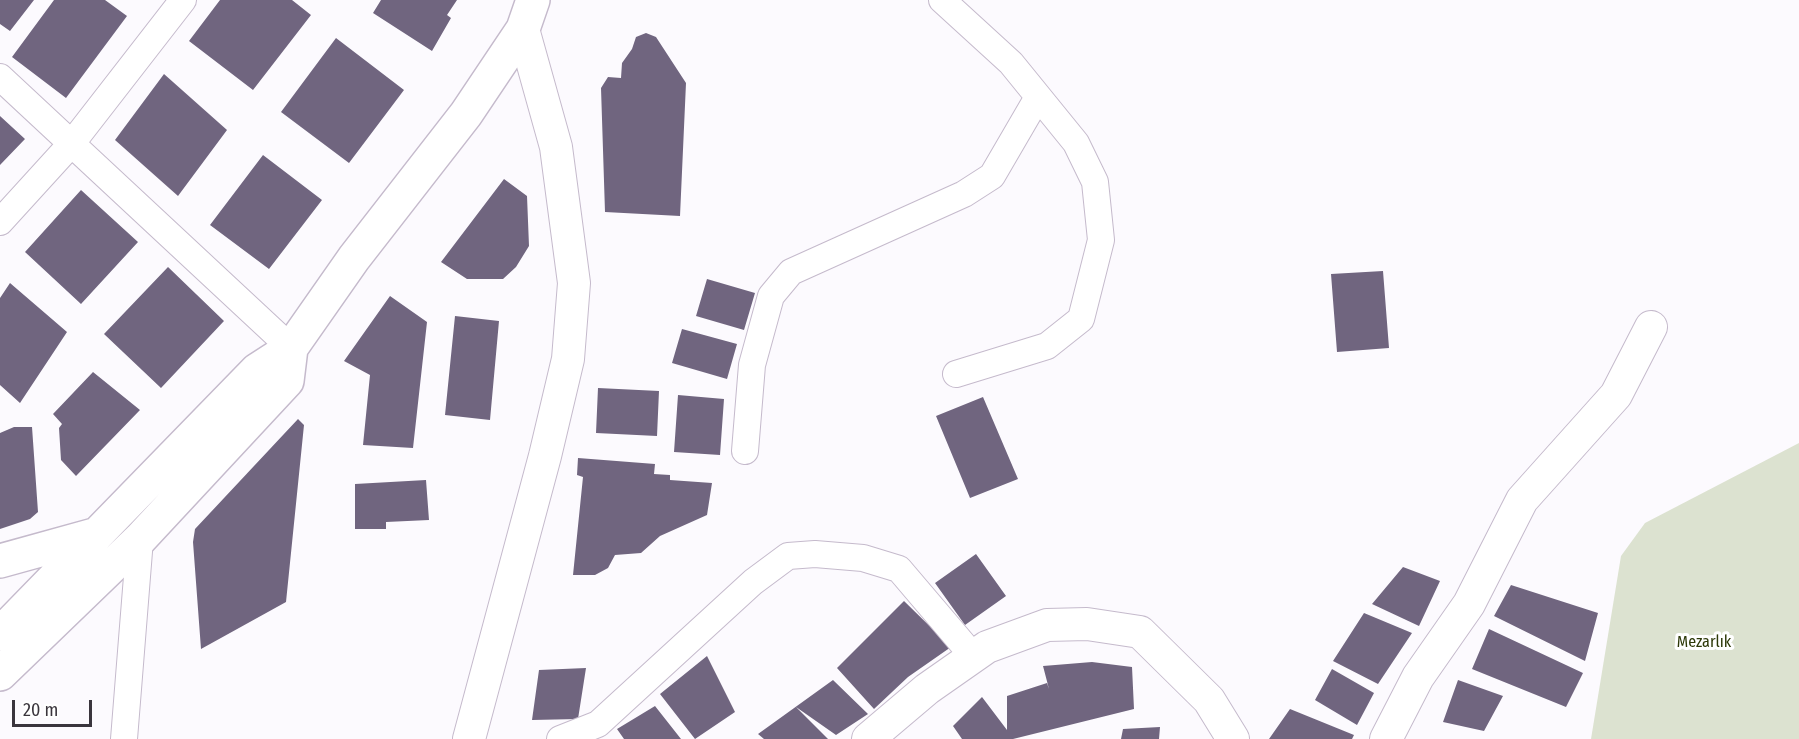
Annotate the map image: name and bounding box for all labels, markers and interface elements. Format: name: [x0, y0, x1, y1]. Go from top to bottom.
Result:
park label: Mezarlık: [1677, 633, 1731, 653]
scale bar: [15, 688, 94, 726]
text: 20 m: [23, 699, 58, 721]

